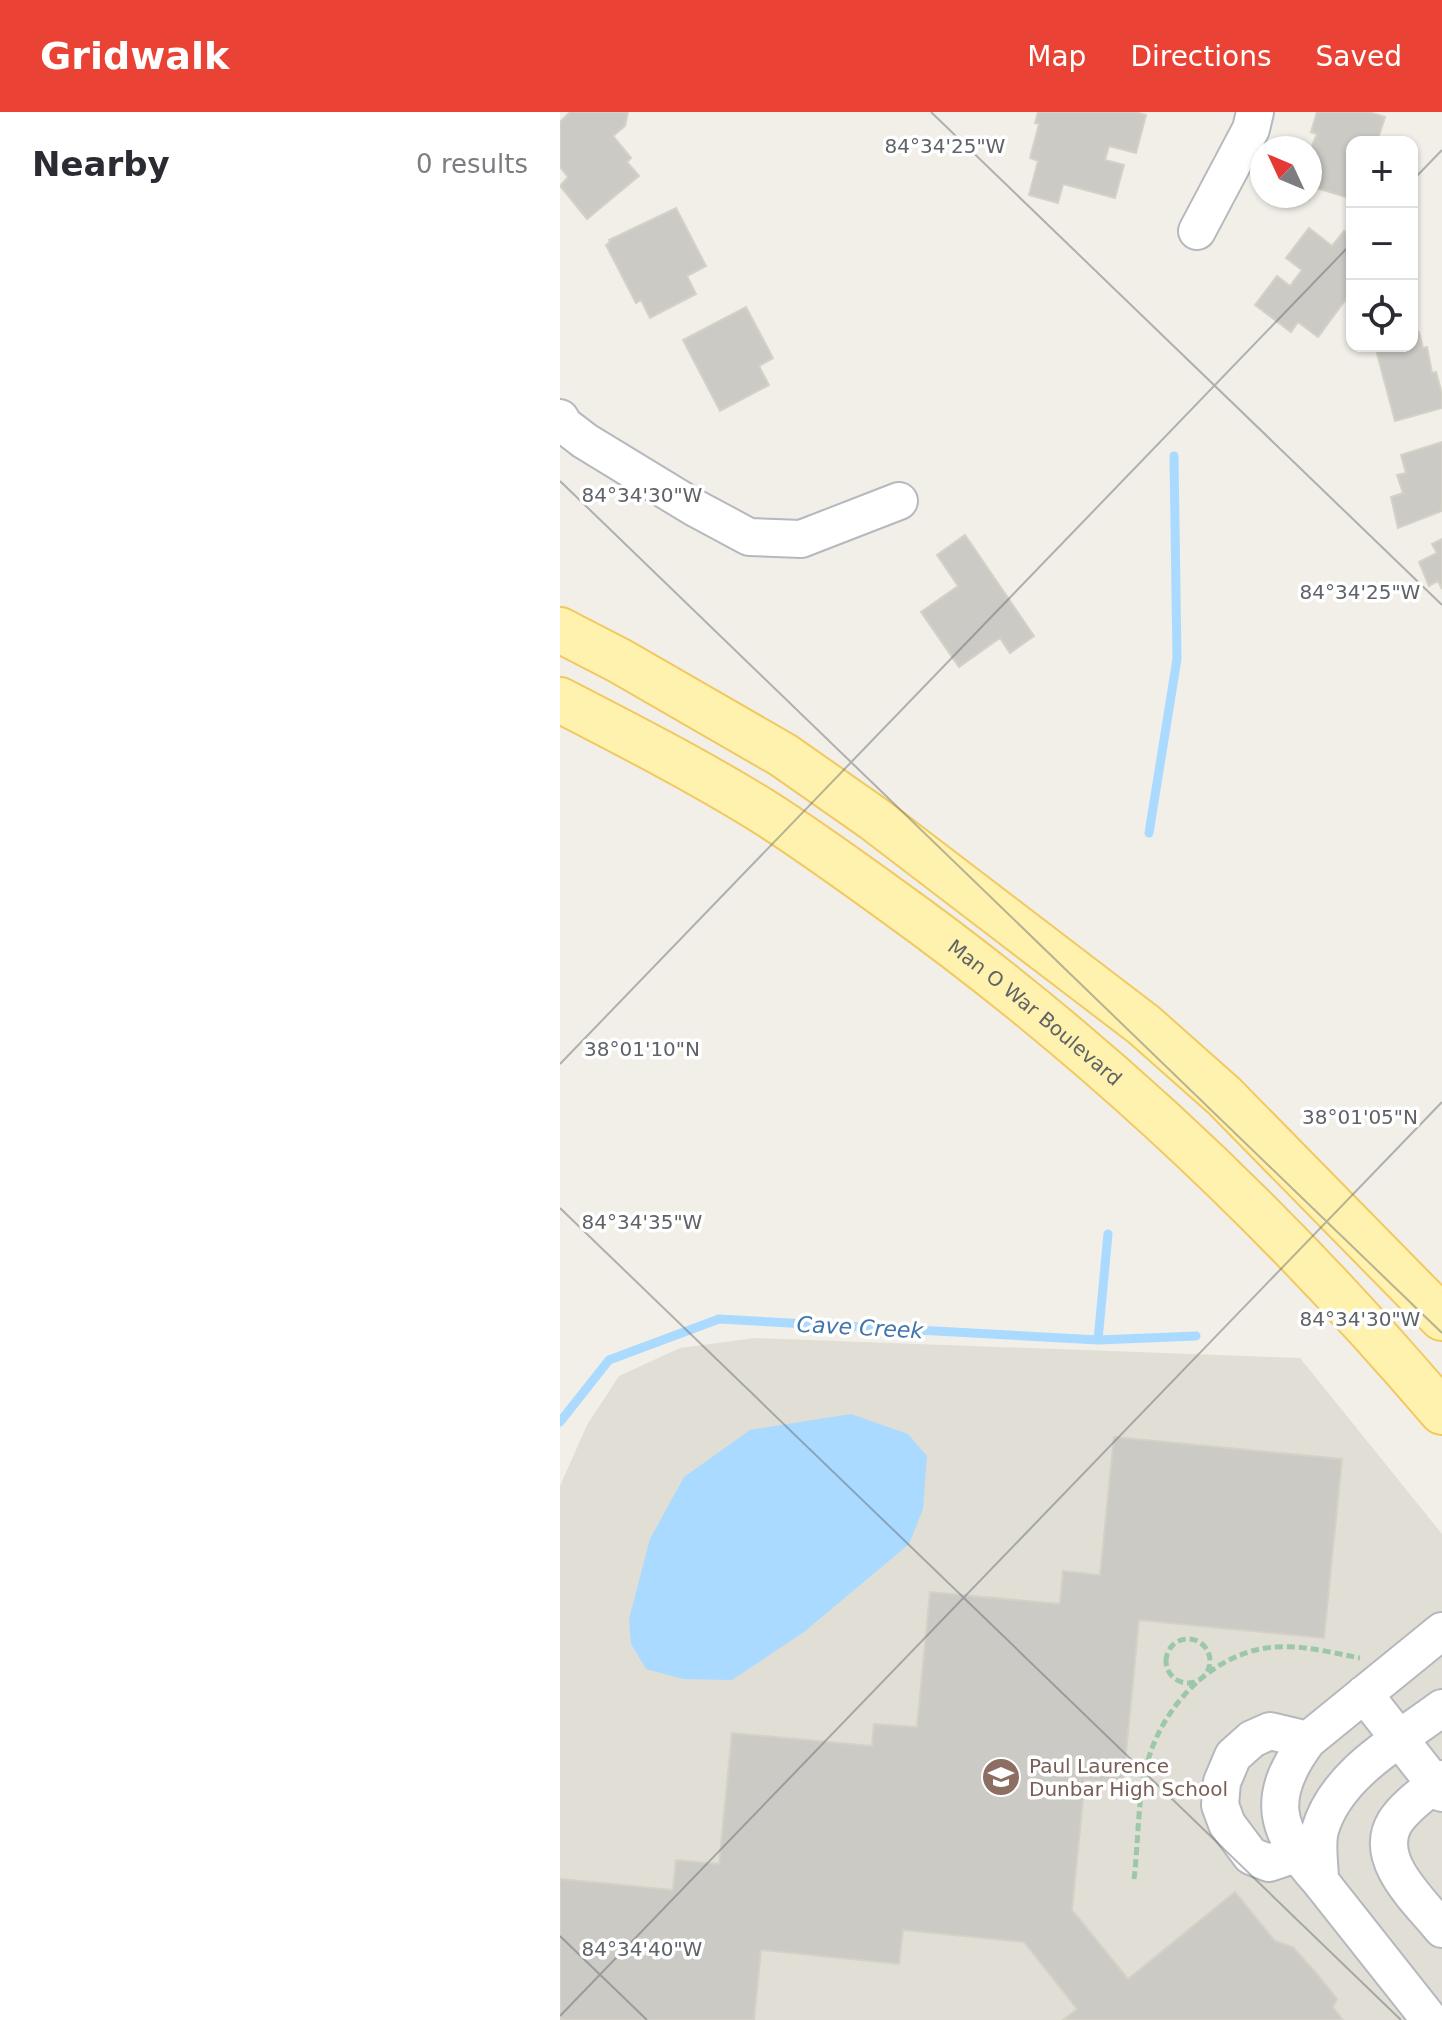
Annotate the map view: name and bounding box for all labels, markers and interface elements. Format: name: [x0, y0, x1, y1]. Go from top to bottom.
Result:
text: Gridwalk: [40, 34, 229, 78]
text: Map: [1027, 40, 1086, 73]
text: Directions: [1130, 40, 1271, 73]
text: Saved: [1315, 40, 1402, 73]
text: 84°34'25"W: [885, 134, 1006, 158]
north arrow: [1250, 136, 1322, 208]
map controls: [1346, 136, 1418, 352]
button: +: [1346, 136, 1418, 208]
text: Nearby: [32, 144, 170, 184]
text: 0 results: [416, 149, 528, 179]
button: −: [1346, 208, 1418, 280]
button: locate: [1346, 280, 1418, 352]
text: 84°34'30"W: [582, 483, 703, 507]
text: 84°34'25"W: [1300, 580, 1421, 604]
street label: Man O War Boulevard: [943, 934, 1127, 1091]
text: 38°01'10"N: [584, 1037, 700, 1061]
text: 38°01'05"N: [1302, 1105, 1418, 1129]
text: 84°34'35"W: [582, 1210, 703, 1234]
text: 84°34'30"W: [1300, 1307, 1421, 1331]
water label: Cave Creek: [796, 1312, 925, 1343]
place label: Paul Laurence Dunbar High School: [1029, 1754, 1228, 1801]
school or university icon: Paul Laurence Dunbar High School: [980, 1756, 1022, 1798]
text: 84°34'40"W: [582, 1937, 703, 1961]

